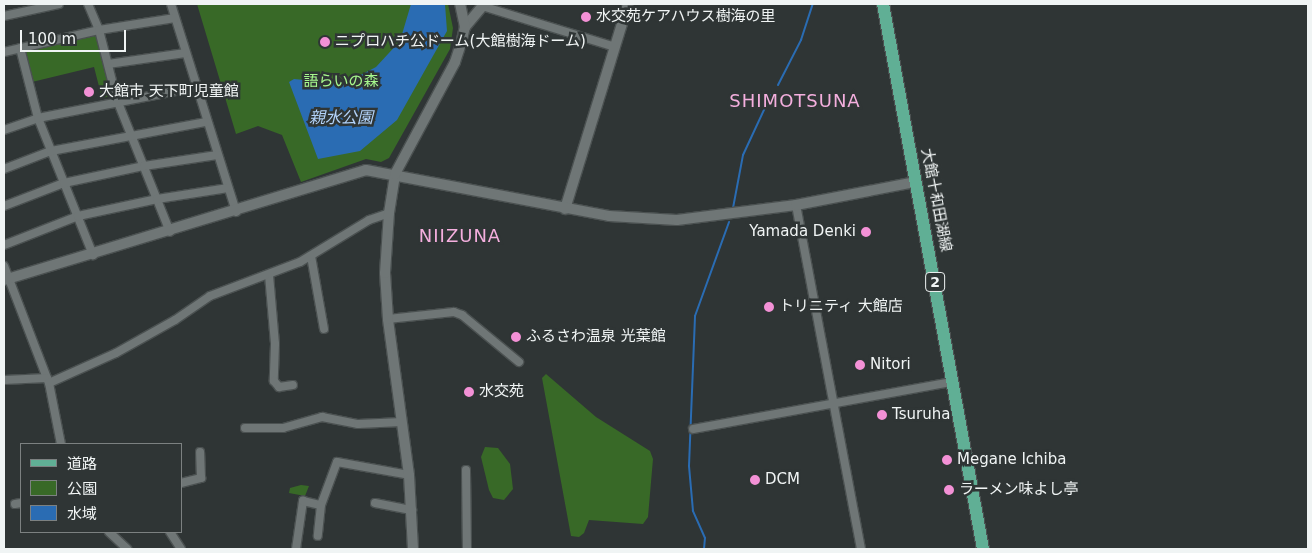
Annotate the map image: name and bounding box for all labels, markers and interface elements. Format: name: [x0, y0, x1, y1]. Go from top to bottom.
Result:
place label: 水交苑ケアハウス樹海の里: [596, 8, 776, 26]
marker: 水交苑ケアハウス樹海の里: [580, 11, 592, 23]
scale bar: [22, 20, 129, 52]
text: 100 m: [28, 30, 76, 48]
place label: ニプロハチ公ドーム(大館樹海ドーム): [335, 33, 587, 51]
marker: ニプロハチ公ドーム(大館樹海ドーム): [319, 36, 331, 48]
park label: 語らいの森: [304, 73, 378, 91]
place label: 大館市 天下町児童館: [99, 83, 239, 101]
marker: 大館市 天下町児童館: [83, 86, 95, 98]
district label: SHIMOTSUNA: [728, 90, 862, 112]
water label: 親水公園: [309, 108, 373, 128]
street label: 大館十和田湖線: [917, 147, 955, 253]
place label: Yamada Denki: [749, 223, 856, 241]
district label: NIIZUNA: [418, 225, 502, 247]
marker: Yamada Denki: [860, 226, 872, 238]
road number: 2: [925, 270, 945, 294]
place label: トリニティ 大館店: [779, 298, 904, 316]
marker: トリニティ 大館店: [763, 301, 775, 313]
place label: ふるさわ温泉 光葉館: [526, 328, 666, 346]
marker: ふるさわ温泉 光葉館: [510, 331, 522, 343]
place label: Nitori: [870, 356, 911, 374]
marker: Nitori: [854, 359, 866, 371]
place label: 水交苑: [479, 383, 524, 401]
marker: 水交苑: [463, 386, 475, 398]
place label: Tsuruha: [892, 406, 950, 424]
marker: Tsuruha: [876, 409, 888, 421]
legend: [20, 443, 182, 533]
place label: Megane Ichiba: [957, 451, 1066, 469]
marker: Megane Ichiba: [941, 454, 953, 466]
text: 道路: [67, 455, 97, 473]
place label: DCM: [765, 471, 800, 489]
marker: DCM: [749, 474, 761, 486]
text: 公園: [67, 480, 97, 498]
place label: ラーメン味よし亭: [959, 481, 1079, 499]
marker: ラーメン味よし亭: [943, 484, 955, 496]
text: 水域: [67, 505, 97, 523]

